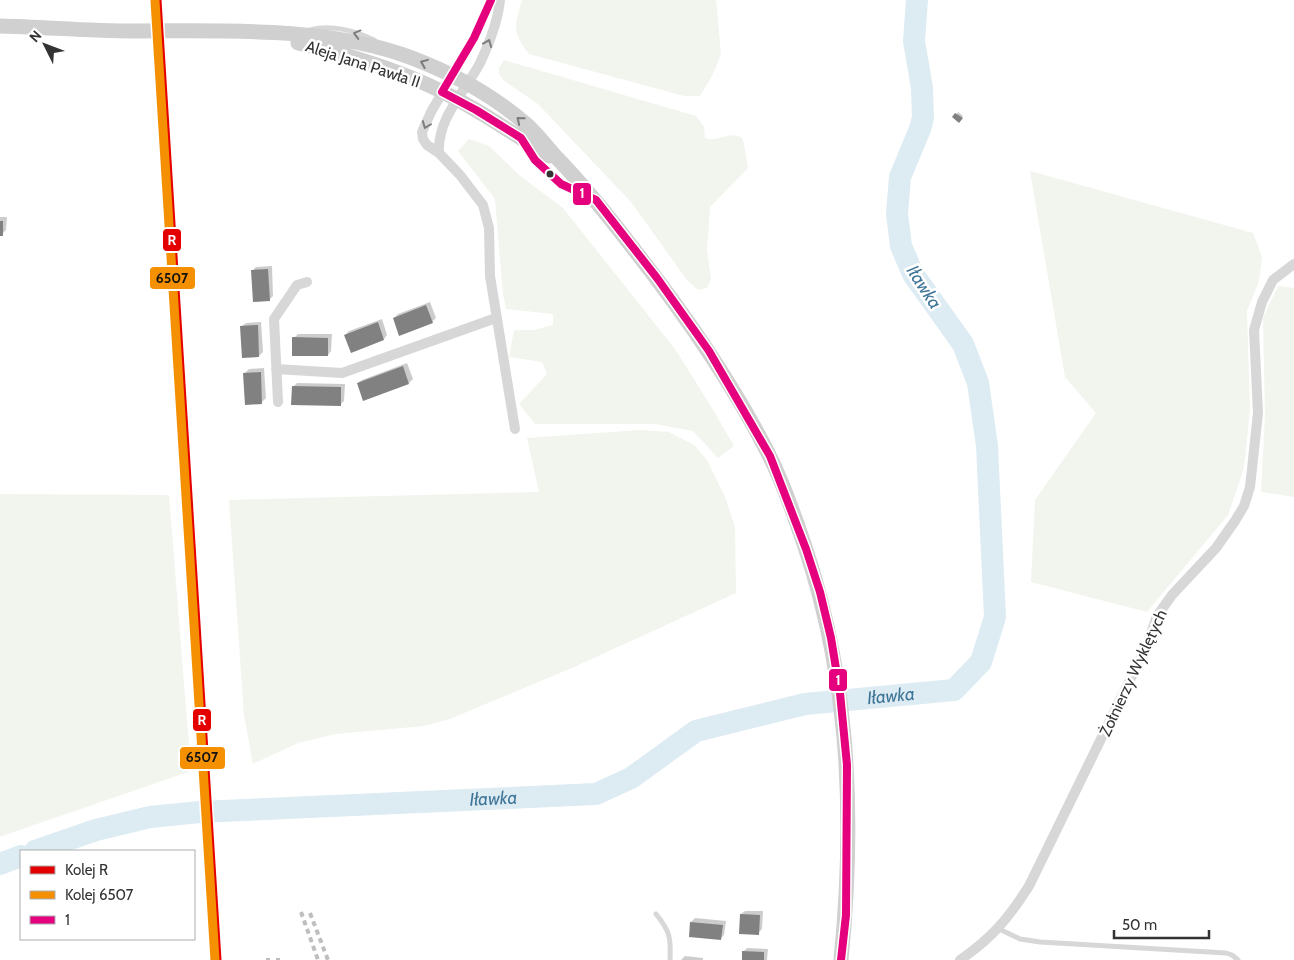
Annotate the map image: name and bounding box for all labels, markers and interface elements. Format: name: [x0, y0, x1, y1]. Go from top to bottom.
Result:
north arrow: [20, 20, 70, 70]
text: N: [25, 27, 45, 46]
one-way arrow: [354, 29, 362, 39]
street label: Aleja Jana Pawła II: [303, 37, 423, 91]
one-way arrow: [482, 39, 492, 48]
one-way arrow: [420, 58, 429, 69]
one-way arrow: [517, 118, 526, 126]
one-way arrow: [421, 120, 431, 128]
unlabelled marker: [545, 169, 555, 179]
line badge: 1: [572, 182, 592, 206]
text: 1: [579, 184, 585, 202]
line badge: R: [162, 228, 182, 252]
text: R: [168, 231, 177, 249]
water label: Iławka: [902, 261, 946, 313]
line badge: 6507: [149, 266, 196, 290]
text: 6507: [156, 269, 189, 287]
street label: Żołnierzy Wyklętych: [1095, 607, 1171, 739]
line badge: 1: [828, 668, 848, 692]
text: 1: [835, 671, 841, 689]
water label: Iławka: [866, 683, 916, 709]
line badge: R: [192, 708, 212, 732]
text: R: [198, 711, 207, 729]
line badge: 6507: [179, 746, 226, 770]
text: 6507: [186, 748, 219, 766]
water label: Iławka: [469, 787, 518, 811]
legend: [20, 850, 195, 940]
text: Kolej R: [65, 861, 108, 879]
text: Kolej 6507: [65, 886, 134, 904]
scale bar: [1114, 908, 1209, 940]
text: 1: [65, 911, 70, 929]
text: 50 m: [1122, 916, 1157, 934]

